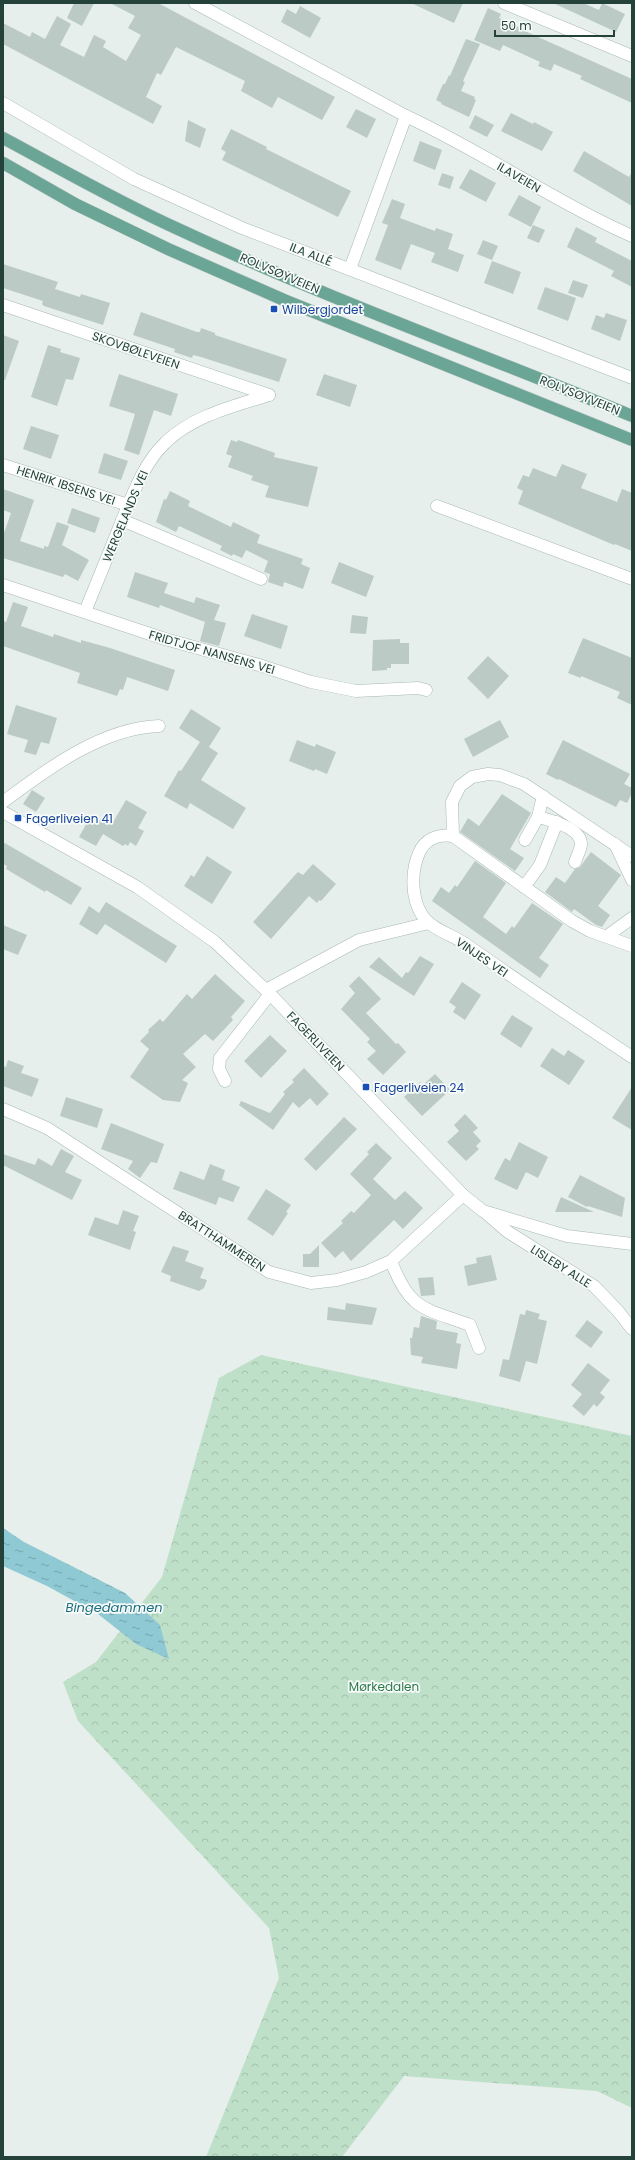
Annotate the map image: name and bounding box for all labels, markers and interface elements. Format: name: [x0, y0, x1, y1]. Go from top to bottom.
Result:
scale bar: [495, 12, 614, 38]
text: 50 m: [501, 17, 532, 34]
street label: ILAVEIEN: [494, 158, 544, 196]
street label: ILA ALLÉ: [287, 238, 335, 270]
street label: ROLVSØYVEIEN: [237, 249, 323, 297]
place label: Wilbergjordet: [282, 301, 363, 318]
marker: Wilbergjordet: [269, 304, 279, 314]
street label: SKOVBØLEVEIEN: [90, 327, 182, 373]
street label: ROLVSØYVEIEN: [537, 371, 623, 419]
street label: HENRIK IBSENS VEI: [14, 461, 118, 509]
street label: WERGELANDS VEI: [98, 467, 152, 565]
street label: FRIDTJOF NANSENS VEI: [147, 626, 277, 678]
place label: Fagerliveien 41: [26, 810, 113, 827]
marker: Fagerliveien 41: [13, 813, 23, 823]
street label: VINJES VEI: [453, 933, 511, 981]
street label: FAGERLIVEIEN: [283, 1007, 349, 1075]
place label: Fagerliveien 24: [374, 1079, 464, 1096]
marker: Fagerliveien 24: [361, 1082, 371, 1092]
street label: BRATTHAMMEREN: [175, 1206, 269, 1276]
street label: LISLEBY ALLE: [527, 1241, 595, 1291]
water label: Bingedammen: [65, 1598, 163, 1617]
park label: Mørkedalen: [349, 1678, 419, 1695]

